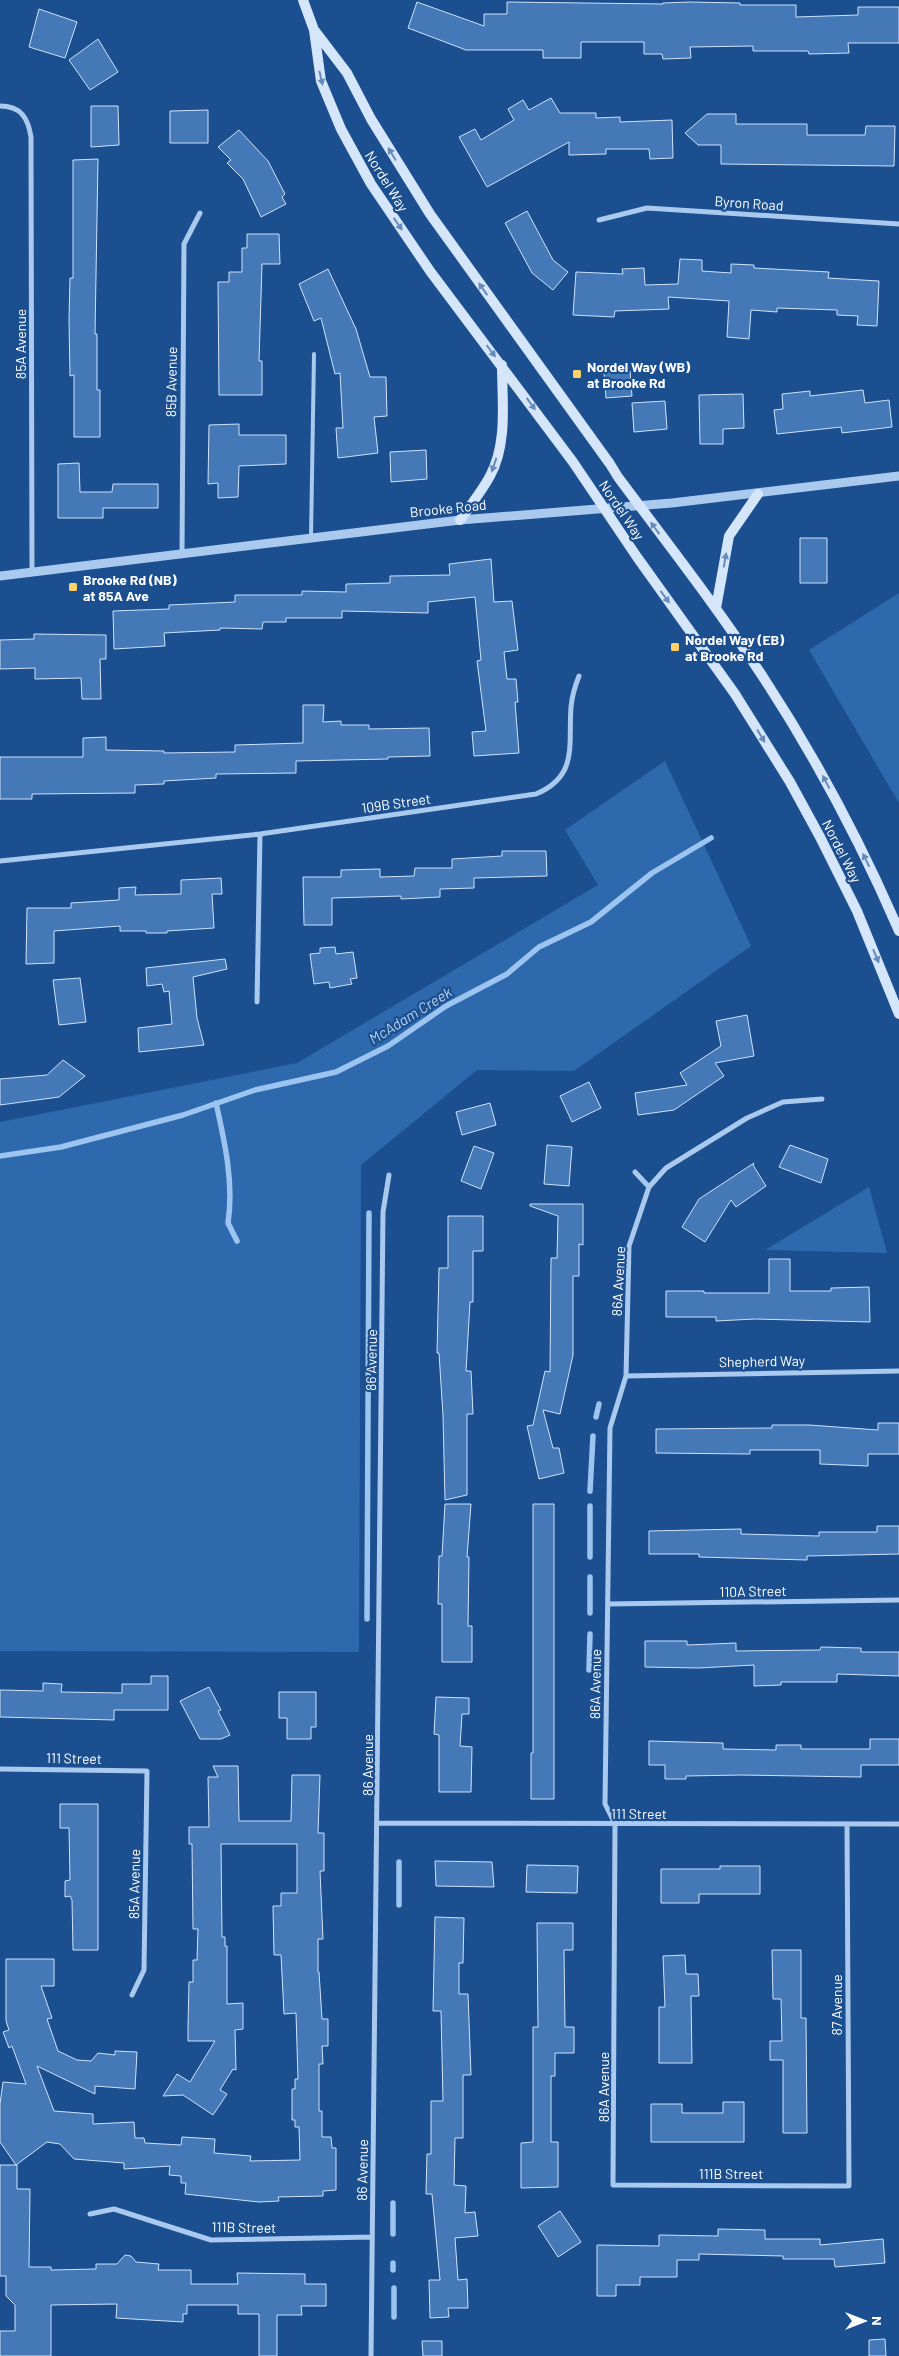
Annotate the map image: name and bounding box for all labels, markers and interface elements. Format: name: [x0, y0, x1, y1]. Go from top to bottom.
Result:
one-way arrow: [317, 70, 325, 86]
street label: Nordel Way: [362, 147, 413, 215]
one-way arrow: [387, 148, 396, 161]
street label: Byron Road: [714, 192, 784, 214]
one-way arrow: [393, 218, 403, 231]
one-way arrow: [478, 282, 488, 296]
street label: 85A Avenue: [12, 309, 29, 379]
one-way arrow: [486, 344, 497, 357]
street label: 85B Avenue: [162, 347, 180, 417]
place label: Nordel Way (WB) at Brooke Rd: [587, 358, 690, 391]
marker: Nordel Way (WB) at Brooke Rd: [571, 368, 583, 380]
one-way arrow: [526, 397, 536, 411]
one-way arrow: [490, 458, 497, 473]
street label: Nordel Way: [596, 477, 648, 544]
street label: Brooke Road: [409, 496, 487, 520]
one-way arrow: [650, 521, 660, 534]
one-way arrow: [721, 552, 729, 568]
place label: Brooke Rd (NB) at 85A Ave: [83, 571, 177, 604]
marker: Brooke Rd (NB) at 85A Ave: [67, 581, 79, 593]
one-way arrow: [660, 590, 670, 604]
place label: Nordel Way (EB) at Brooke Rd: [685, 631, 784, 664]
marker: Nordel Way (EB) at Brooke Rd: [669, 641, 681, 653]
one-way arrow: [757, 729, 766, 742]
one-way arrow: [822, 775, 830, 789]
street label: 109B Street: [360, 790, 432, 816]
street label: Nordel Way: [819, 817, 865, 886]
one-way arrow: [862, 853, 870, 867]
one-way arrow: [873, 948, 881, 963]
water label: McAdam Creek: [365, 982, 455, 1048]
street label: 86A Avenue: [608, 1245, 628, 1317]
street label: 86 Avenue: [362, 1329, 380, 1391]
street label: Shepherd Way: [719, 1352, 806, 1370]
street label: 110A Street: [719, 1582, 787, 1600]
street label: 86A Avenue: [586, 1649, 604, 1719]
street label: 86 Avenue: [359, 1734, 376, 1796]
street label: 111 Street: [46, 1749, 102, 1767]
street label: 111 Street: [611, 1805, 667, 1822]
street label: 85A Avenue: [125, 1849, 143, 1919]
street label: 87 Avenue: [828, 1974, 845, 2036]
street label: 86A Avenue: [595, 2052, 612, 2122]
street label: 86 Avenue: [353, 2139, 371, 2201]
street label: 111B Street: [699, 2165, 763, 2182]
street label: 111B Street: [212, 2218, 276, 2236]
north arrow: [839, 2296, 889, 2346]
text: N: [869, 2316, 886, 2326]

